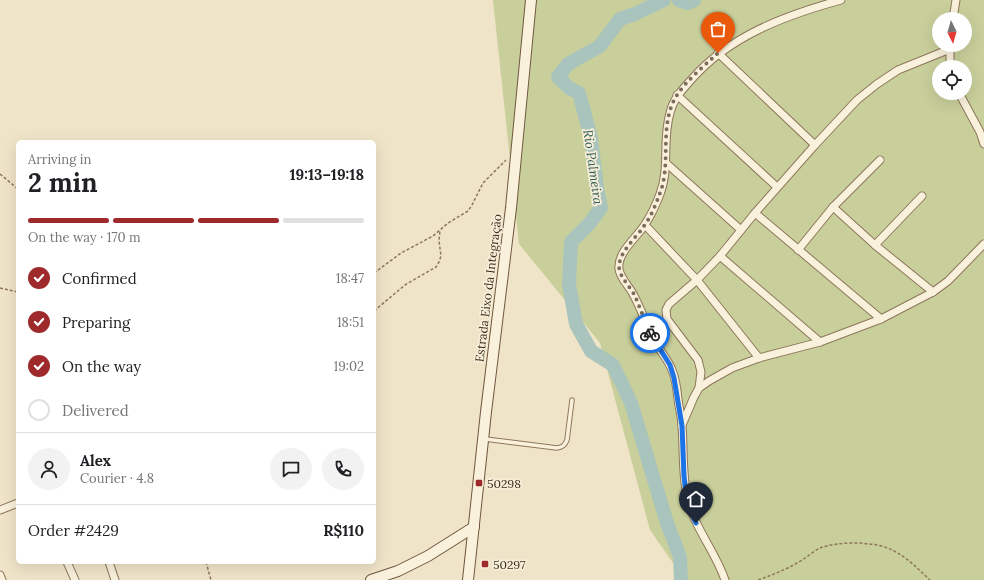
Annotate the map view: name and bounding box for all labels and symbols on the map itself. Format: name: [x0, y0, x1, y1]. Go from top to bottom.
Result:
pin: [701, 12, 735, 53]
north arrow: [932, 12, 972, 52]
water label: Rio Palmeira: [579, 128, 607, 206]
street label: Estrada Eixo da Integração: [471, 213, 505, 363]
courier: [630, 313, 670, 353]
place label: 50298: [487, 476, 521, 491]
marker: 50298: [474, 478, 484, 488]
pin: [679, 482, 713, 523]
place label: 50297: [493, 557, 526, 572]
marker: 50297: [480, 559, 490, 569]

